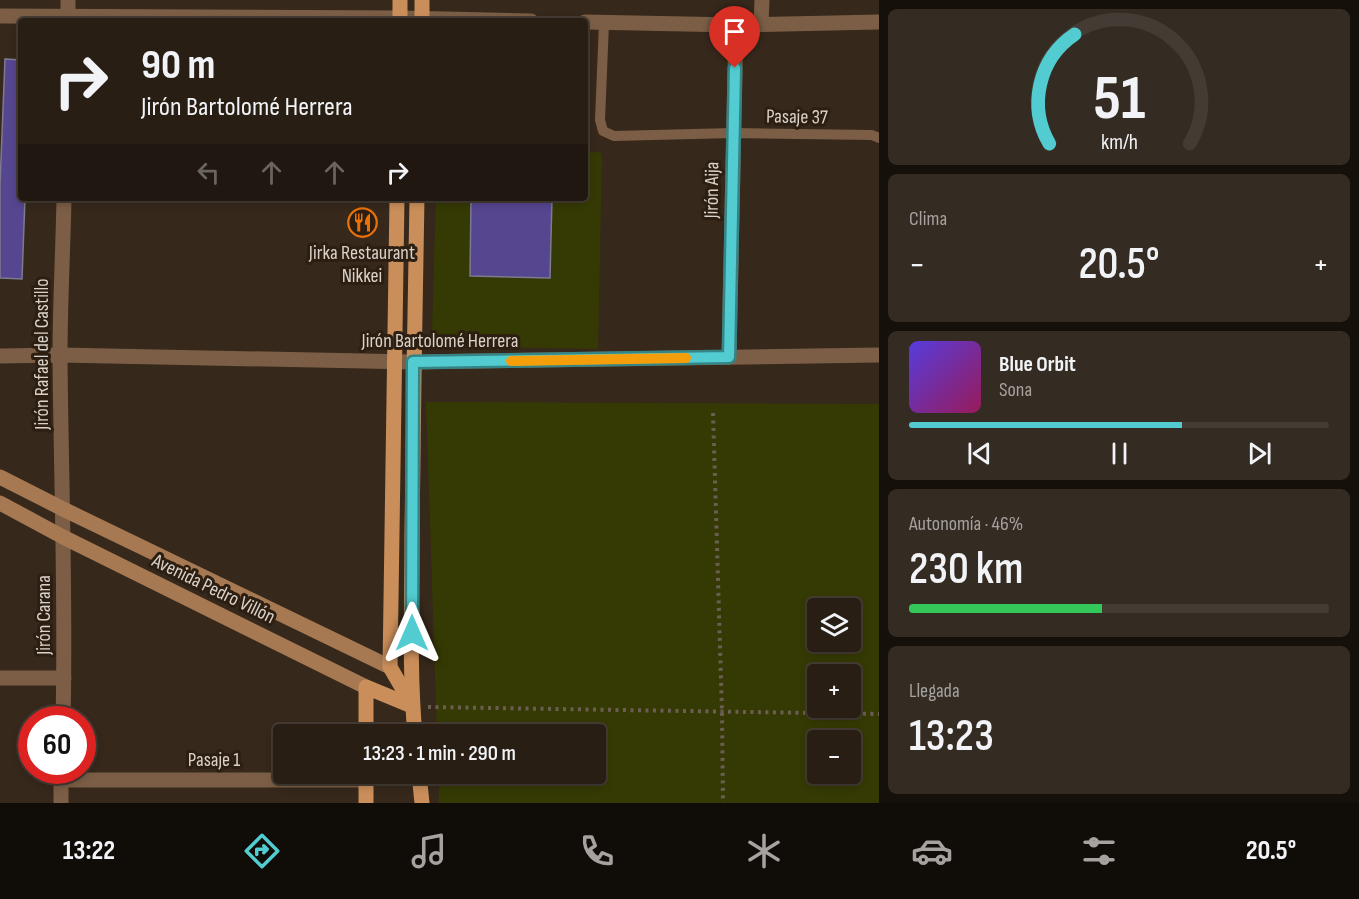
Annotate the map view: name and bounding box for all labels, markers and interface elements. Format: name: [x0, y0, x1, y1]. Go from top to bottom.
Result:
pin: [709, 6, 760, 68]
icon: arrive: [718, 15, 751, 48]
text: 90 m: [141, 40, 215, 91]
icon: right: [42, 42, 120, 120]
text: 51: [1093, 62, 1145, 137]
text: Jirón Bartolomé Herrera: [141, 91, 353, 123]
street label: Pasaje 37: [766, 104, 828, 130]
text: km/h: [1100, 130, 1138, 155]
icon: left: [192, 156, 225, 189]
icon: ahead: [255, 156, 288, 189]
icon: ahead: [318, 156, 351, 189]
icon: right: [381, 156, 414, 189]
street label: Jirón Aija: [699, 161, 724, 220]
restaurant icon: Jirka Restaurant Nikkei: [346, 206, 378, 238]
text: Clima: [909, 207, 947, 231]
text: 20.5°: [1078, 237, 1160, 292]
place label: Jirka Restaurant Nikkei: [308, 241, 415, 288]
text: −: [909, 245, 925, 285]
text: +: [1313, 245, 1329, 285]
street label: Jirón Rafael del Castillo: [30, 278, 54, 431]
street label: Jirón Bartolomé Herrera: [361, 329, 518, 353]
text: Blue Orbit: [999, 351, 1076, 378]
text: Sona: [999, 378, 1032, 402]
icon: previous: [963, 437, 996, 470]
icon: pause: [1103, 437, 1136, 470]
icon: next: [1243, 437, 1276, 470]
text: Autonomía · 46%: [909, 512, 1023, 536]
text: 230 km: [909, 542, 1023, 597]
street label: Avenida Pedro Villón: [147, 548, 279, 629]
street label: Jirón Carana: [32, 575, 56, 656]
map controls: [807, 598, 861, 784]
button: layers: [807, 598, 861, 652]
position arrow: [380, 601, 444, 665]
button: +: [807, 664, 861, 718]
text: Llegada: [909, 679, 960, 703]
speed limit sign: 60: [18, 706, 96, 784]
text: 13:23: [909, 709, 994, 764]
button: −: [807, 730, 861, 784]
text: 13:23 · 1 min · 290 m: [363, 740, 516, 767]
street label: Pasaje 1: [188, 748, 240, 772]
icon: directions: [241, 830, 283, 872]
icon: music: [408, 830, 450, 872]
icon: phone: [576, 830, 618, 872]
icon: climate: [743, 830, 785, 872]
icon: car: [911, 830, 953, 872]
icon: filters: [1078, 830, 1120, 872]
text: 13:22: [63, 835, 115, 867]
text: 20.5°: [1246, 835, 1296, 867]

